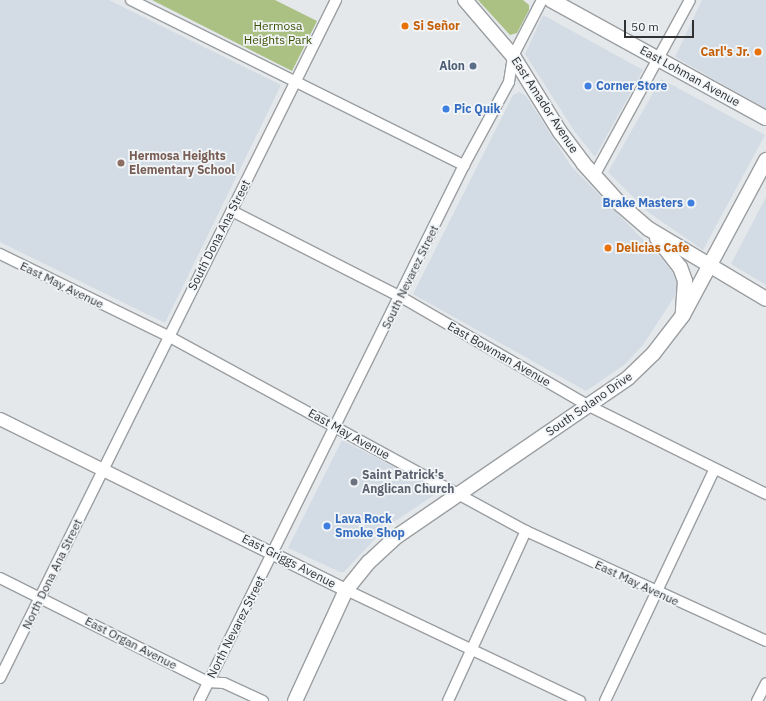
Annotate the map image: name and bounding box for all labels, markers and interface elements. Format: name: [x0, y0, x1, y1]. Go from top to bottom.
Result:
scale bar: [626, 12, 696, 38]
park label: Hermosa Heights Park: [244, 19, 312, 47]
place label: Si Señor: [413, 19, 460, 33]
text: 50 m: [631, 19, 659, 34]
marker: Si Señor: [400, 21, 410, 31]
street label: East Lohman Avenue: [637, 42, 743, 110]
place label: Carl's Jr.: [700, 45, 750, 59]
marker: Carl's Jr.: [753, 47, 763, 57]
street label: East Amador Avenue: [509, 54, 581, 156]
place label: Alon: [439, 59, 465, 73]
marker: Alon: [468, 61, 478, 71]
place label: Corner Store: [596, 79, 667, 93]
marker: Corner Store: [583, 81, 593, 91]
place label: Pic Quik: [454, 102, 500, 116]
marker: Pic Quik: [441, 104, 451, 114]
place label: Hermosa Heights Elementary School: [129, 149, 235, 177]
marker: Hermosa Heights Elementary School: [116, 158, 126, 168]
street label: South Dona Ana Street: [185, 177, 253, 293]
place label: Brake Masters: [603, 196, 683, 210]
marker: Brake Masters: [686, 198, 696, 208]
street label: South Nevarez Street: [379, 223, 441, 331]
place label: Delicias Cafe: [616, 241, 689, 255]
marker: Delicias Cafe: [603, 243, 613, 253]
street label: East May Avenue: [18, 259, 106, 311]
street label: East Bowman Avenue: [445, 319, 553, 389]
street label: South Solano Drive: [543, 369, 635, 439]
street label: East May Avenue: [306, 406, 392, 462]
place label: Saint Patrick's Anglican Church: [362, 468, 454, 496]
marker: Saint Patrick's Anglican Church: [349, 477, 359, 487]
place label: Lava Rock Smoke Shop: [335, 512, 405, 540]
street label: North Dona Ana Street: [19, 516, 85, 632]
marker: Lava Rock Smoke Shop: [322, 521, 332, 531]
street label: East Griggs Avenue: [240, 531, 338, 591]
street label: East May Avenue: [593, 557, 681, 609]
street label: North Nevarez Street: [204, 573, 268, 681]
street label: East Organ Avenue: [83, 614, 179, 672]

